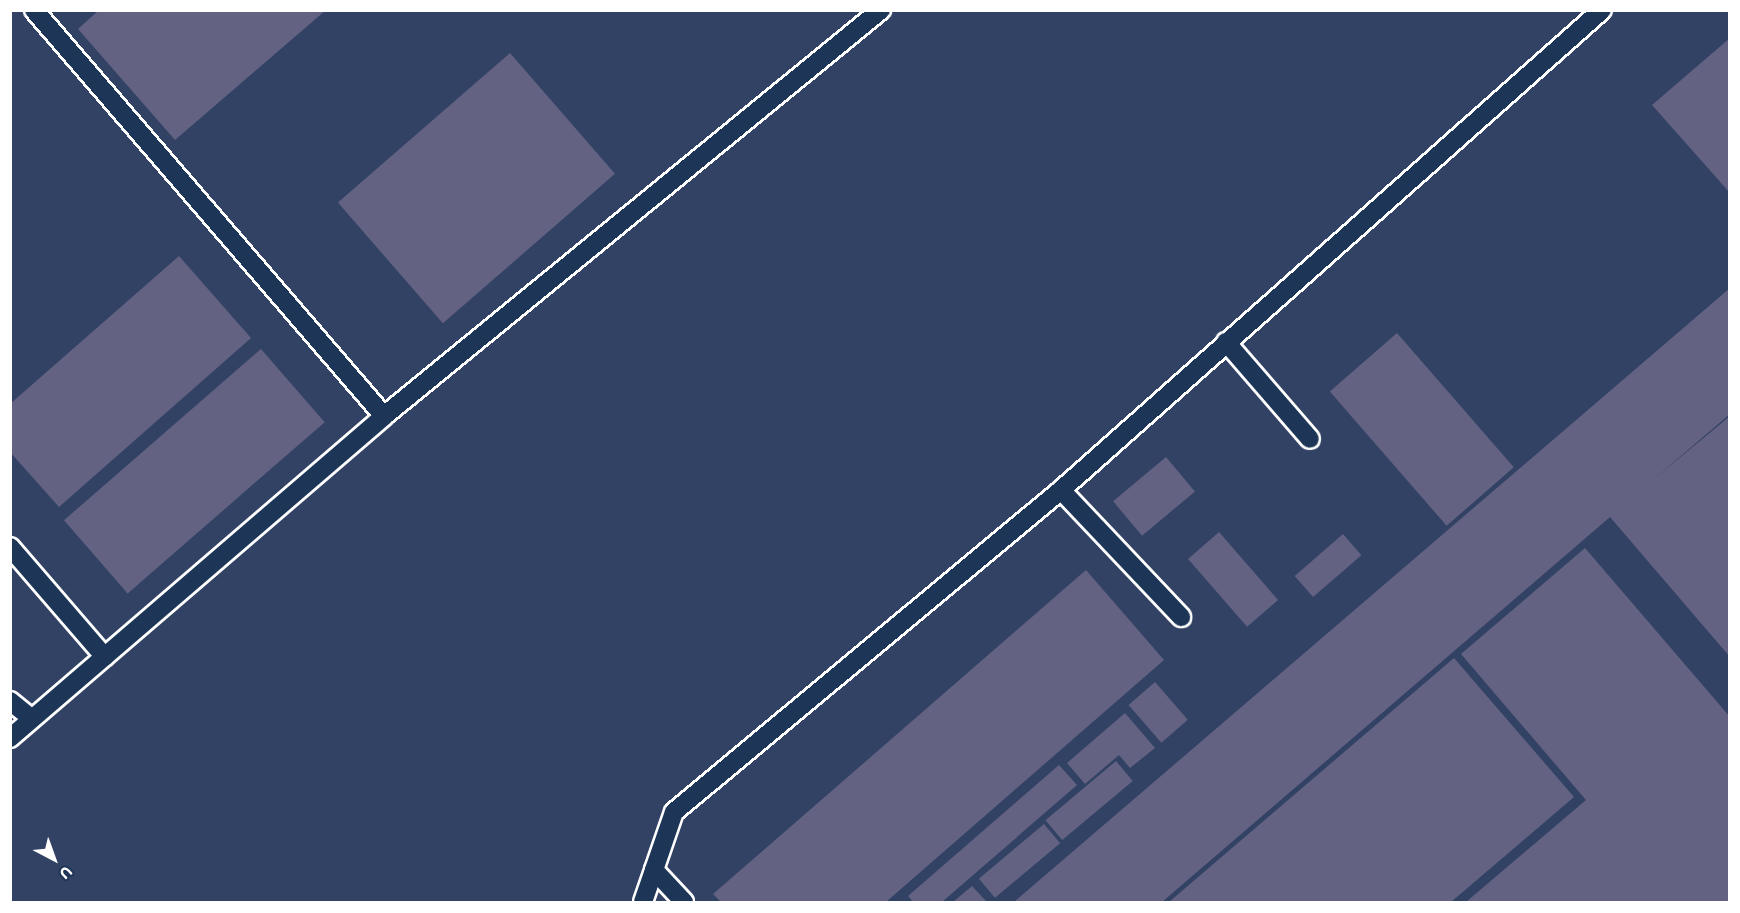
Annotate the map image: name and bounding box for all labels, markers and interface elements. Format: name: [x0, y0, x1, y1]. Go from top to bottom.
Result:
north arrow: [24, 829, 84, 889]
text: U: [56, 862, 76, 884]

